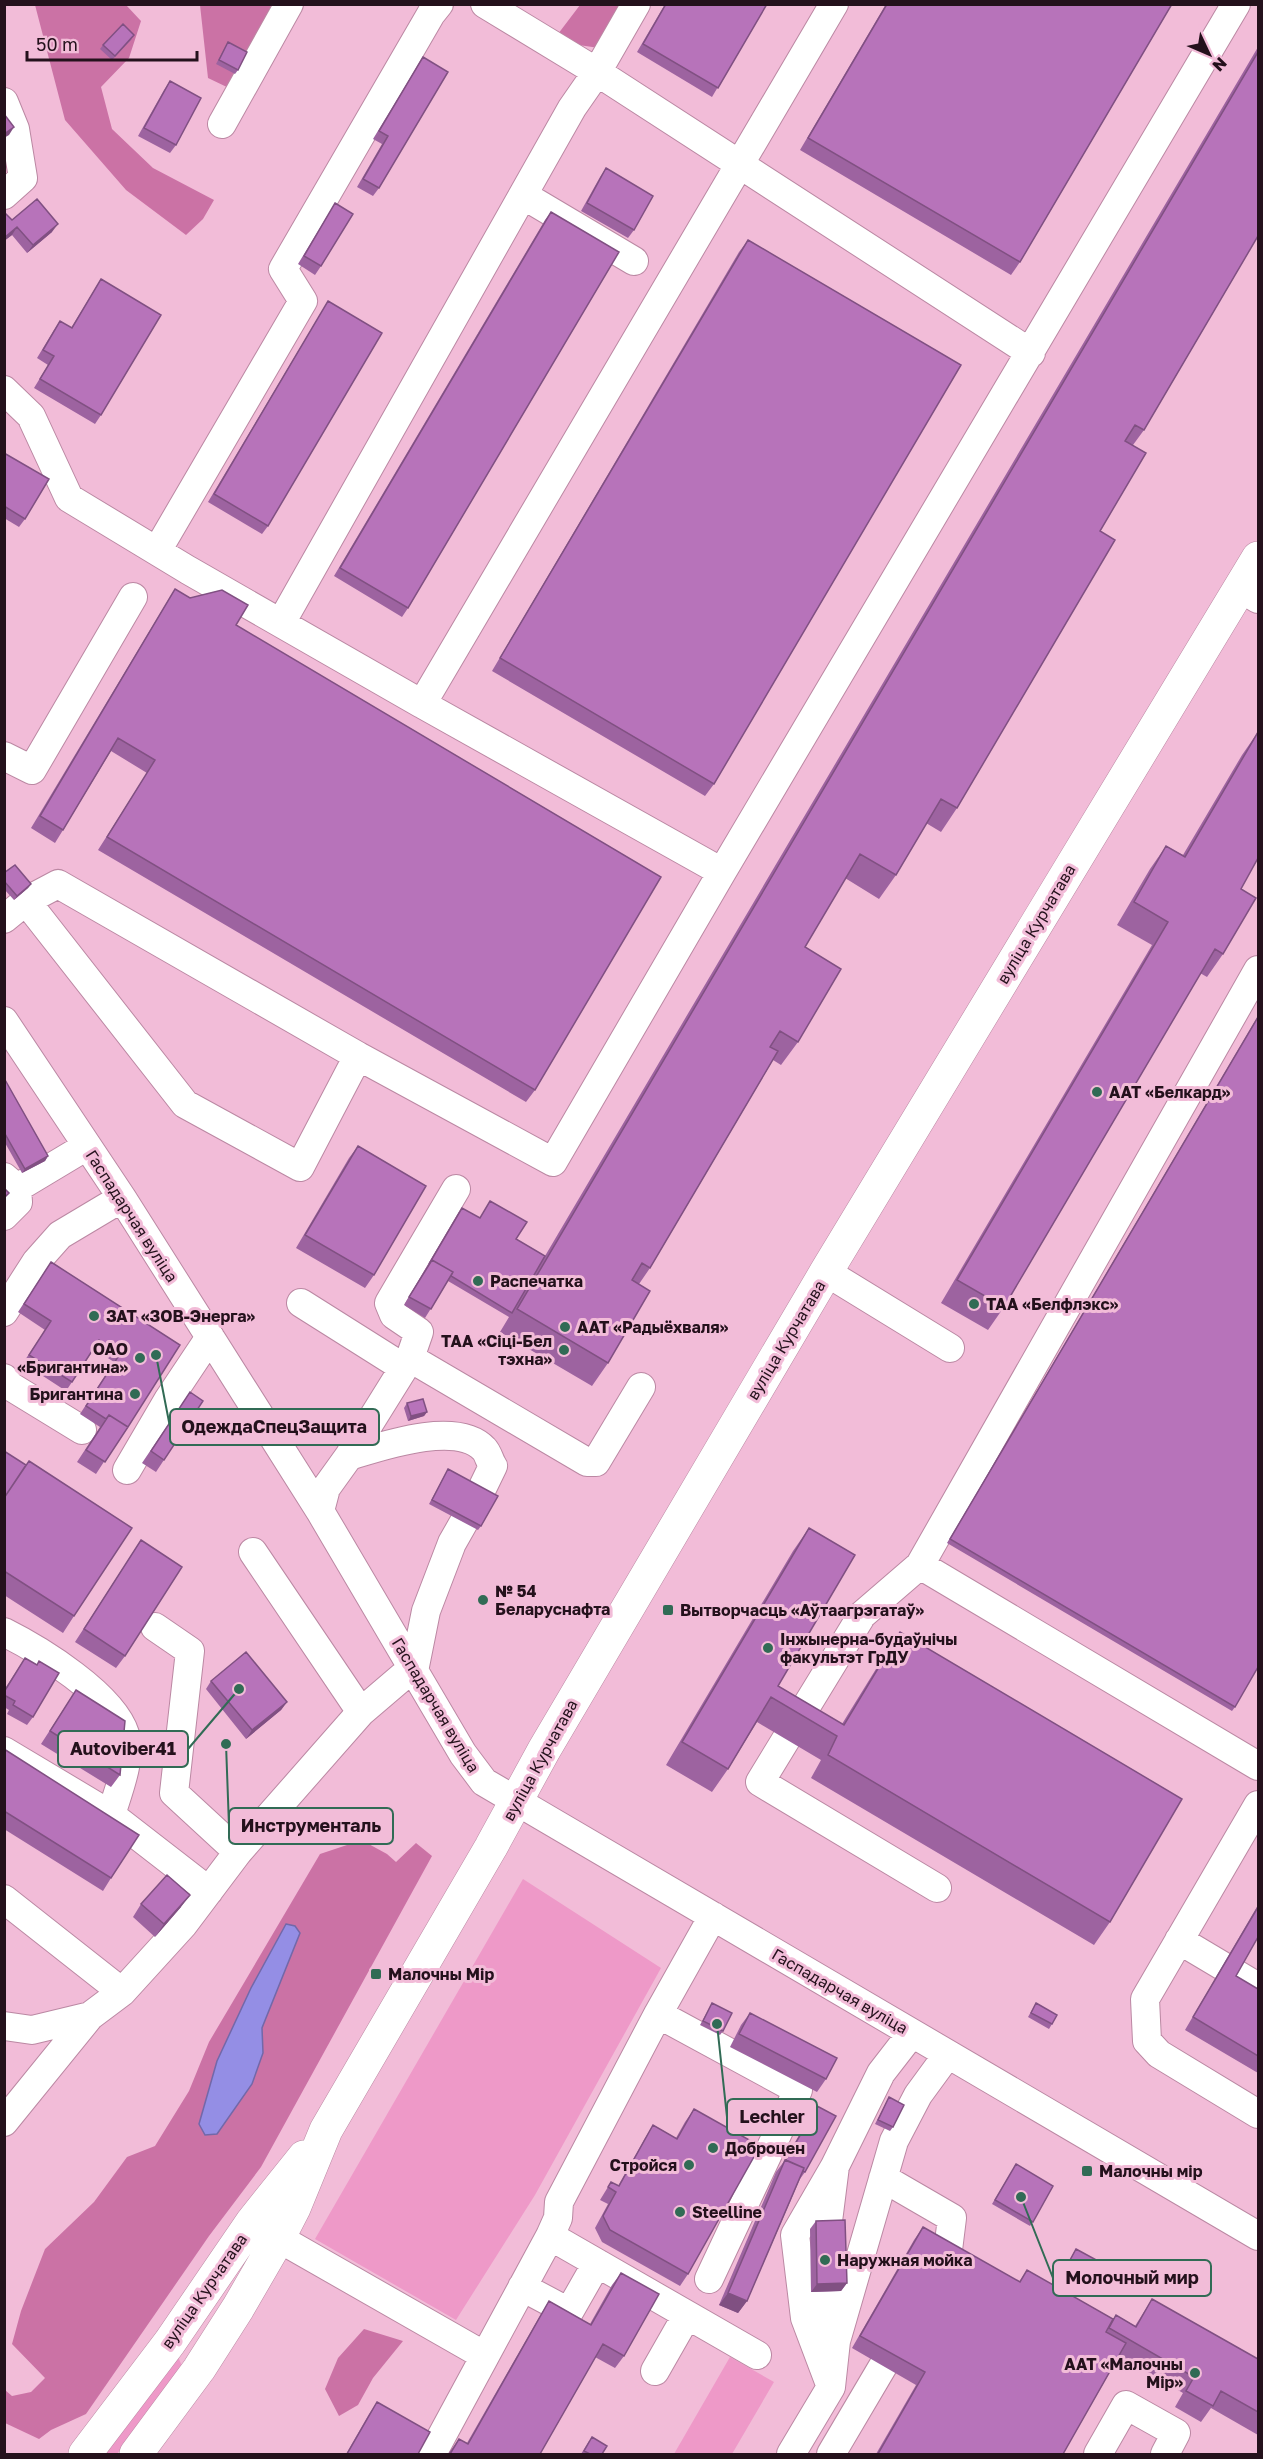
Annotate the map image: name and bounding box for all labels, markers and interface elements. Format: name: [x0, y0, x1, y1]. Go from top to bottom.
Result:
scale bar: [27, 24, 196, 62]
north arrow: [1179, 24, 1239, 84]
text: 50 m: [36, 33, 78, 55]
text: N: [1208, 53, 1231, 76]
street label: вуліца Курчатава: [992, 861, 1080, 987]
place label: ААТ «Белкард»: [1109, 1082, 1231, 1102]
marker: ААТ «Белкард»: [1090, 1085, 1104, 1099]
street label: Гаспадарчая вуліца: [82, 1146, 182, 1286]
place label: Распечатка: [490, 1271, 583, 1291]
marker: Распечатка: [471, 1274, 485, 1288]
street label: вуліца Курчатава: [742, 1277, 830, 1403]
place label: ТАА «Белфлэкс»: [986, 1294, 1119, 1314]
marker: ТАА «Белфлэкс»: [967, 1297, 981, 1311]
place label: ЗАТ «ЗОВ-Энерга»: [106, 1306, 255, 1326]
marker: ЗАТ «ЗОВ-Энерга»: [87, 1309, 101, 1323]
place label: ААТ «Радыёхваля»: [577, 1317, 729, 1337]
marker: ААТ «Радыёхваля»: [558, 1320, 572, 1334]
place label: ТАА «Сіці-Бел тэхна»: [441, 1331, 552, 1369]
place label: ОАО «Бригантина»: [17, 1339, 128, 1377]
marker: ТАА «Сіці-Бел тэхна»: [557, 1343, 571, 1357]
marker: ОАО «Бригантина»: [133, 1351, 147, 1365]
place label: Бригантина: [29, 1384, 123, 1404]
marker: Бригантина: [128, 1387, 142, 1401]
callout: ОдеждаСпецЗащита: [170, 1409, 379, 1445]
text: ОдеждаСпецЗащита: [181, 1415, 367, 1437]
place label: № 54 Беларуснафта: [495, 1581, 610, 1619]
marker: № 54 Беларуснафта: [476, 1593, 490, 1607]
place label: Вытворчасць «Аўтаагрэгатаў»: [680, 1600, 925, 1620]
marker: Вытворчасць «Аўтаагрэгатаў»: [661, 1603, 675, 1617]
place label: Інжынерна-будаўнічы факультэт ГрДУ: [780, 1629, 957, 1667]
street label: Гаспадарчая вуліца: [388, 1634, 484, 1776]
marker: Інжынерна-будаўнічы факультэт ГрДУ: [761, 1641, 775, 1655]
street label: вуліца Курчатава: [498, 1696, 582, 1824]
callout: Autoviber41: [58, 1731, 188, 1767]
text: Autoviber41: [70, 1737, 176, 1759]
callout: Инструменталь: [229, 1808, 393, 1844]
text: Инструменталь: [241, 1814, 381, 1836]
street label: Гаспадарчая вуліца: [768, 1944, 912, 2038]
place label: Малочны Мір: [388, 1964, 494, 1984]
marker: Малочны Мір: [369, 1967, 383, 1981]
callout: Lechler: [727, 2099, 817, 2135]
text: Lechler: [739, 2105, 805, 2127]
place label: Доброцен: [725, 2138, 805, 2158]
marker: Доброцен: [706, 2141, 720, 2155]
place label: Стройся: [610, 2155, 677, 2175]
marker: Стройся: [682, 2158, 696, 2172]
place label: Малочны мір: [1099, 2161, 1203, 2181]
marker: Малочны мір: [1080, 2164, 1094, 2178]
place label: Steelline: [692, 2202, 762, 2222]
marker: Steelline: [673, 2205, 687, 2219]
street label: вуліца Курчатава: [157, 2230, 251, 2352]
place label: Наружная мойка: [837, 2250, 973, 2270]
marker: Наружная мойка: [818, 2253, 832, 2267]
callout: Молочный мир: [1053, 2260, 1211, 2296]
text: Молочный мир: [1065, 2266, 1199, 2288]
place label: ААТ «Малочны Мір»: [1064, 2354, 1183, 2392]
marker: ААТ «Малочны Мір»: [1188, 2366, 1202, 2380]

